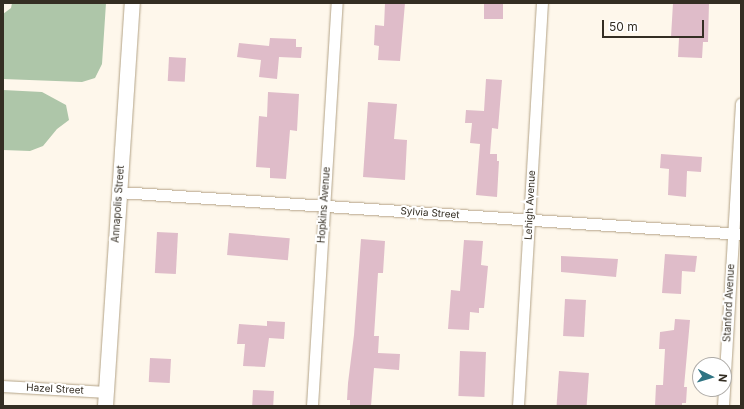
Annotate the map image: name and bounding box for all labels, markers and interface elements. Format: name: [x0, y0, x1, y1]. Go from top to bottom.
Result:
scale bar: [604, 12, 706, 38]
text: 50 m: [609, 19, 638, 34]
street label: Annapolis Street: [109, 165, 127, 243]
street label: Hopkins Avenue: [315, 166, 333, 244]
street label: Lehigh Avenue: [522, 170, 538, 240]
street label: Sylvia Street: [400, 205, 460, 221]
street label: Stanford Avenue: [721, 264, 737, 342]
north arrow: [692, 357, 732, 397]
text: N: [716, 373, 730, 383]
street label: Hazel Street: [26, 381, 84, 397]

